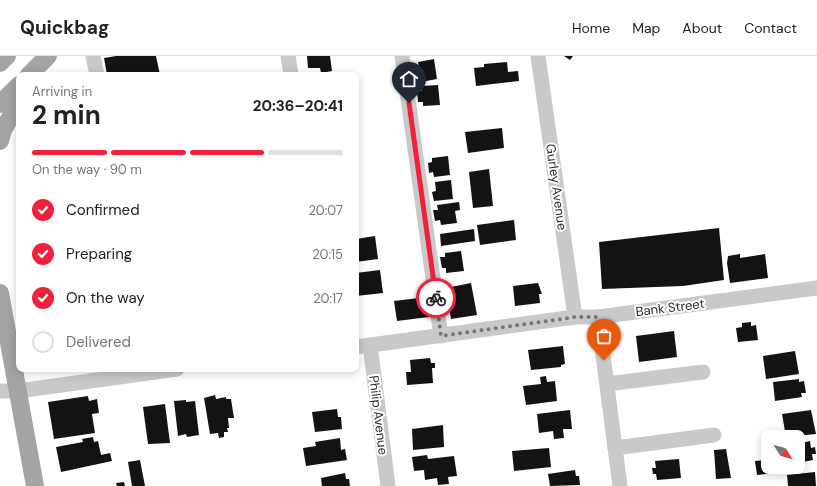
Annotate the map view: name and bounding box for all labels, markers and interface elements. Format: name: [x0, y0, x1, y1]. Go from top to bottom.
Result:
text: Quickbag: [20, 15, 109, 40]
text: Home: [572, 19, 610, 37]
text: Map: [632, 19, 660, 37]
text: About: [682, 19, 722, 37]
text: Contact: [744, 19, 797, 37]
pin: [392, 62, 426, 103]
icon: home: [398, 68, 420, 90]
text: Arriving in: [32, 83, 92, 100]
text: 20:36–20:41: [253, 96, 343, 116]
text: 2 min: [32, 98, 101, 132]
street label: Gurley Avenue: [542, 143, 571, 231]
text: On the way · 90 m: [32, 161, 142, 178]
icon: check: [32, 199, 54, 221]
text: Confirmed: [66, 200, 140, 220]
text: 20:07: [308, 202, 343, 219]
icon: check: [32, 243, 54, 265]
text: Preparing: [66, 244, 132, 264]
text: 20:15: [312, 246, 343, 263]
courier: [416, 278, 456, 318]
icon: check: [32, 287, 54, 309]
icon: bike: [425, 287, 447, 309]
text: On the way: [66, 288, 145, 308]
text: 20:17: [313, 290, 343, 307]
street label: Bank Street: [635, 295, 705, 320]
pin: [587, 319, 621, 360]
icon: bag: [593, 325, 615, 347]
text: Delivered: [66, 332, 131, 352]
street label: Philip Avenue: [365, 374, 392, 456]
north arrow: [761, 430, 805, 474]
map controls: [761, 430, 805, 474]

